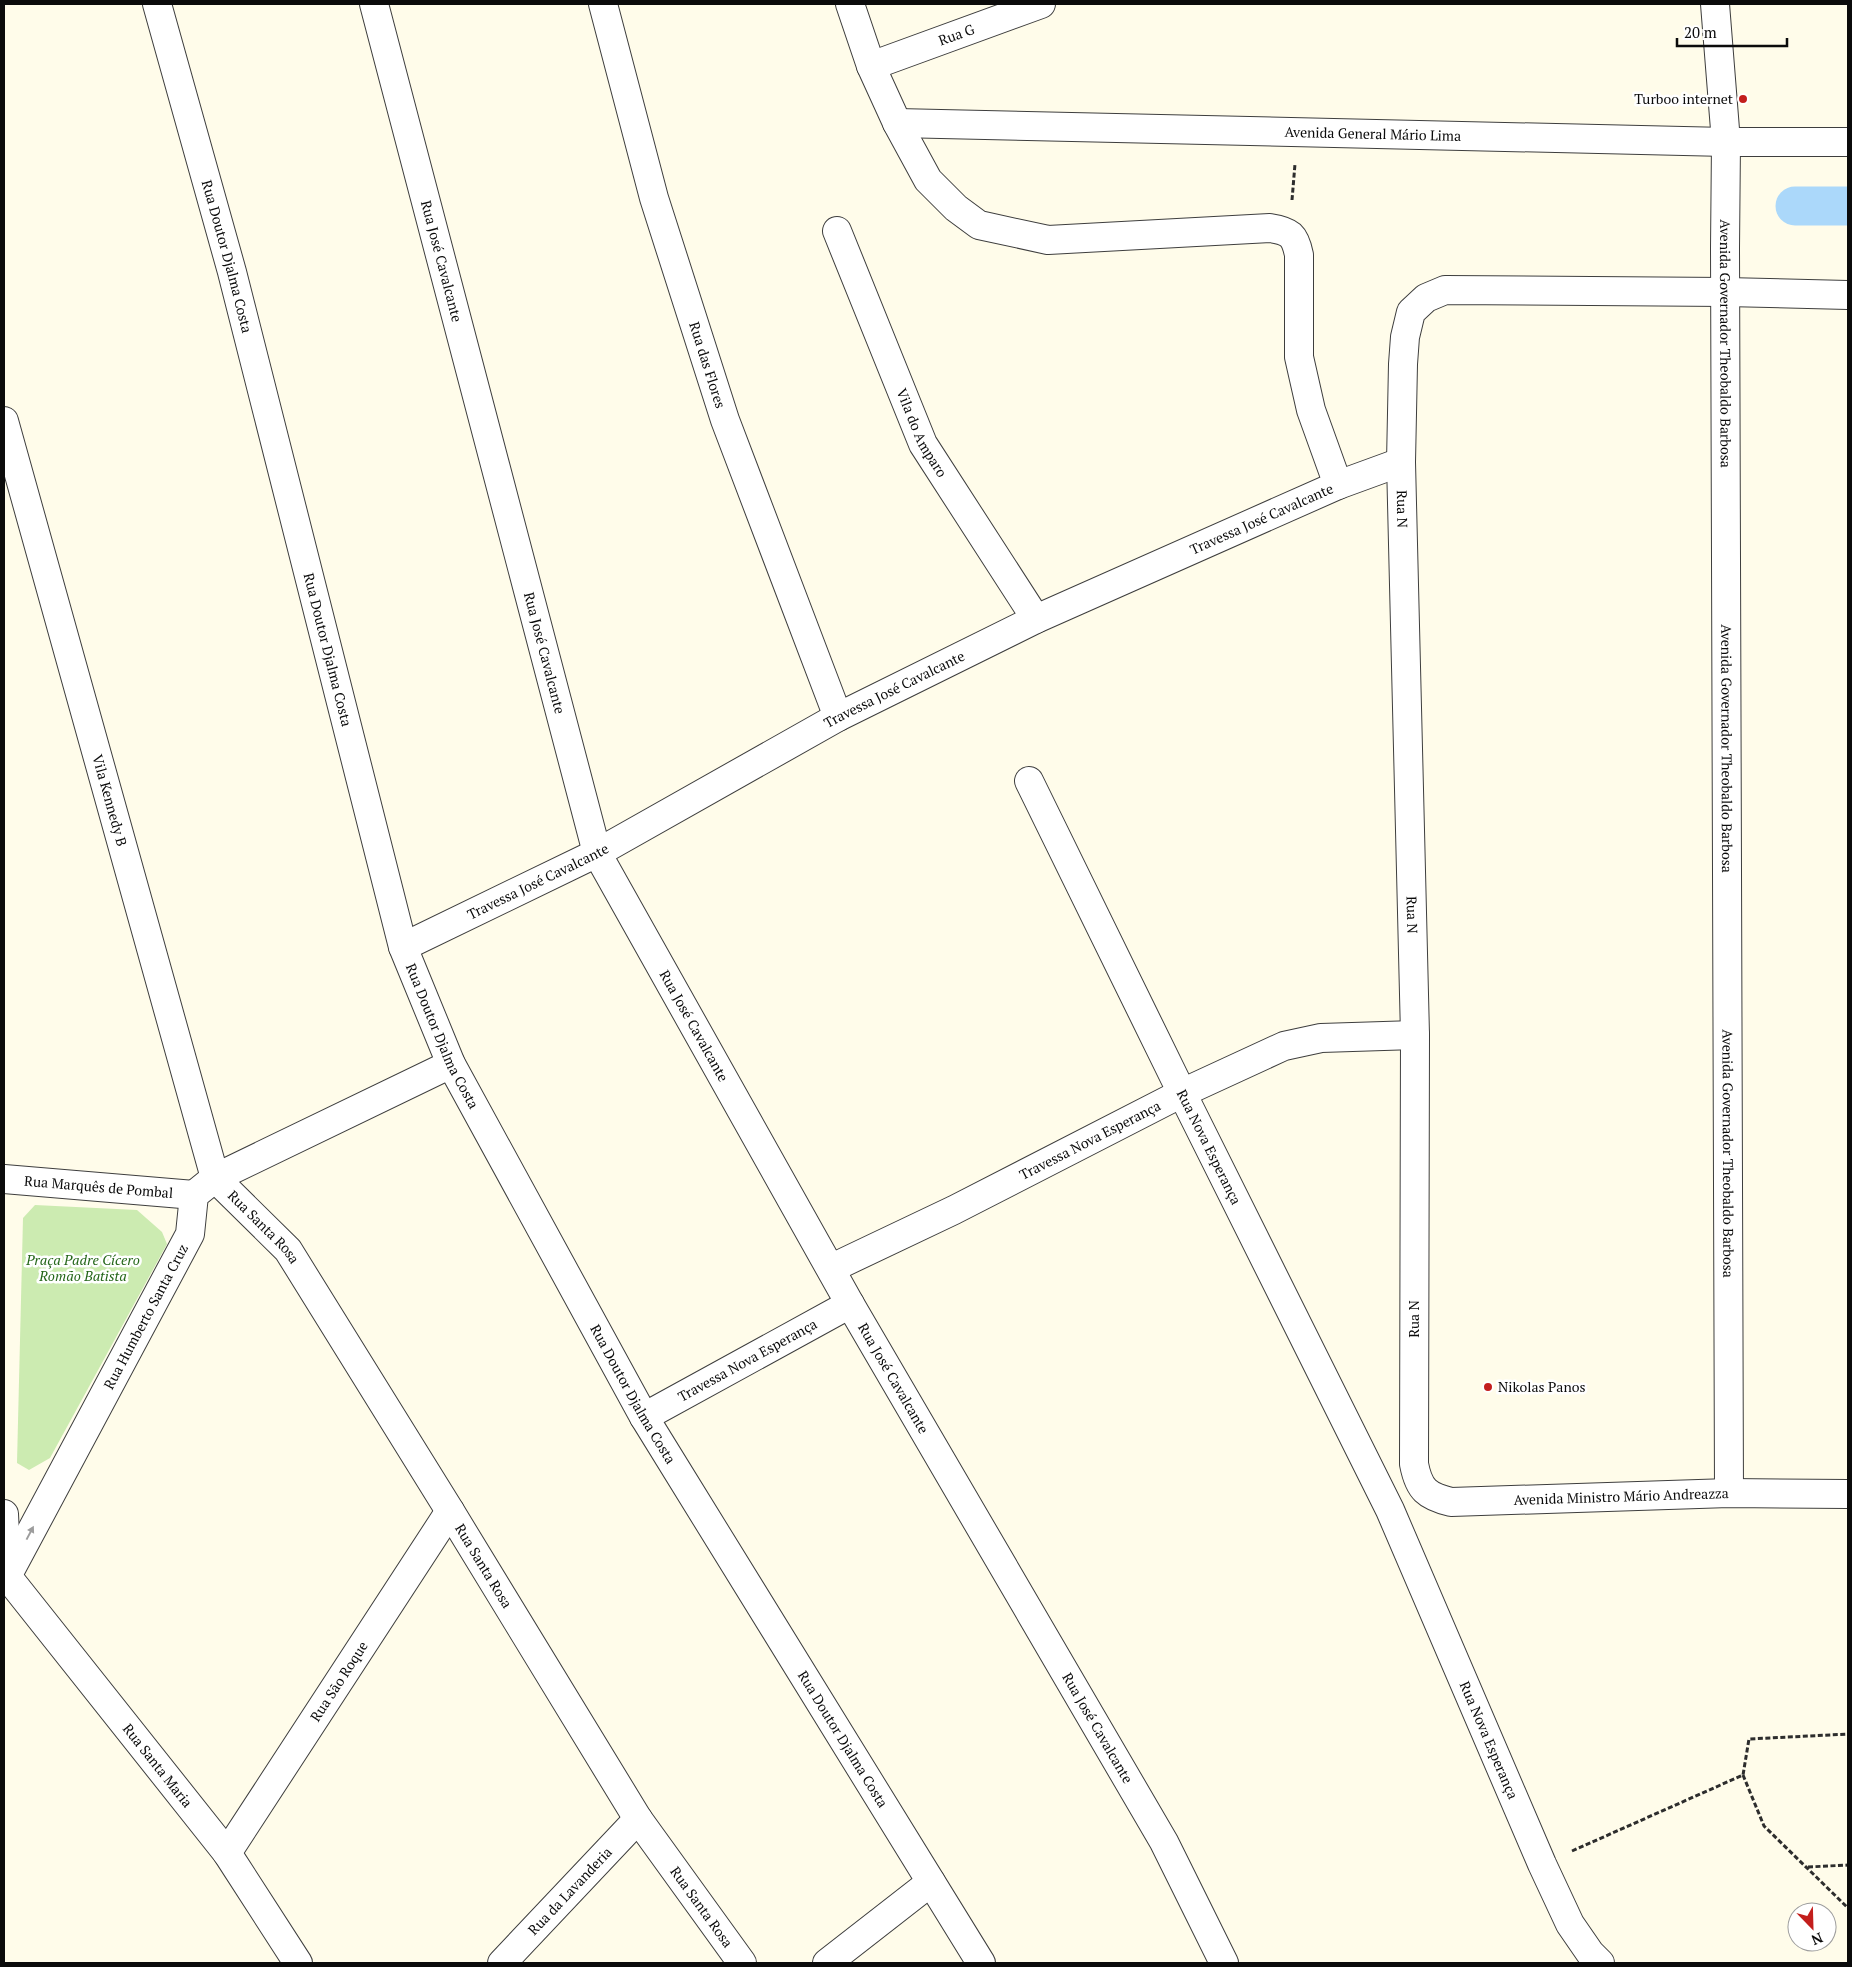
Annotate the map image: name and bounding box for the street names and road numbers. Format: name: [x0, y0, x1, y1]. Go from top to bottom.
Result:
street label: Rua G: [936, 19, 977, 50]
street label: Avenida General Mário Lima: [1284, 122, 1461, 145]
street label: Rua Doutor Djalma Costa: [198, 178, 257, 335]
street label: Rua José Cavalcante: [417, 198, 467, 324]
street label: Avenida Governador Theobaldo Barbosa: [1716, 219, 1736, 468]
street label: Rua das Flores: [685, 319, 731, 411]
street label: Vila do Amparo: [892, 385, 952, 481]
street label: Travessa José Cavalcante: [1187, 478, 1336, 559]
street label: Rua N: [1393, 490, 1413, 528]
street label: Rua Doutor Djalma Costa: [300, 571, 357, 728]
street label: Rua José Cavalcante: [520, 590, 570, 716]
street label: Avenida Governador Theobaldo Barbosa: [1717, 624, 1737, 873]
street label: Travessa José Cavalcante: [820, 646, 968, 732]
street label: Vila Kennedy B: [88, 752, 132, 848]
street label: Travessa José Cavalcante: [464, 838, 612, 923]
street label: Rua N: [1403, 896, 1423, 934]
street label: Rua Doutor Djalma Costa: [402, 960, 484, 1112]
street label: Rua José Cavalcante: [655, 966, 733, 1085]
street label: Avenida Governador Theobaldo Barbosa: [1719, 1029, 1738, 1278]
street label: Rua Nova Esperança: [1173, 1086, 1246, 1208]
street label: Travessa Nova Esperança: [1016, 1096, 1164, 1184]
street label: Rua Marquês de Pombal: [24, 1171, 174, 1202]
street label: Rua Santa Rosa: [224, 1186, 304, 1267]
street label: Rua Humberto Santa Cruz: [99, 1240, 192, 1392]
street label: Rua N: [1404, 1300, 1423, 1338]
street label: Travessa Nova Esperança: [674, 1314, 820, 1406]
street label: Rua José Cavalcante: [854, 1319, 934, 1437]
street label: Rua Doutor Djalma Costa: [586, 1321, 681, 1467]
street label: Avenida Ministro Mário Andreazza: [1513, 1483, 1729, 1509]
street label: Rua Santa Rosa: [451, 1520, 517, 1611]
street label: Rua São Roque: [305, 1637, 372, 1725]
street label: Rua Doutor Djalma Costa: [794, 1667, 893, 1811]
street label: Rua José Cavalcante: [1058, 1669, 1138, 1787]
street label: Rua Nova Esperança: [1456, 1678, 1523, 1802]
street label: Rua Santa Maria: [119, 1719, 197, 1811]
street label: Rua da Lavanderia: [523, 1843, 616, 1939]
street label: Rua Santa Rosa: [666, 1862, 738, 1951]

